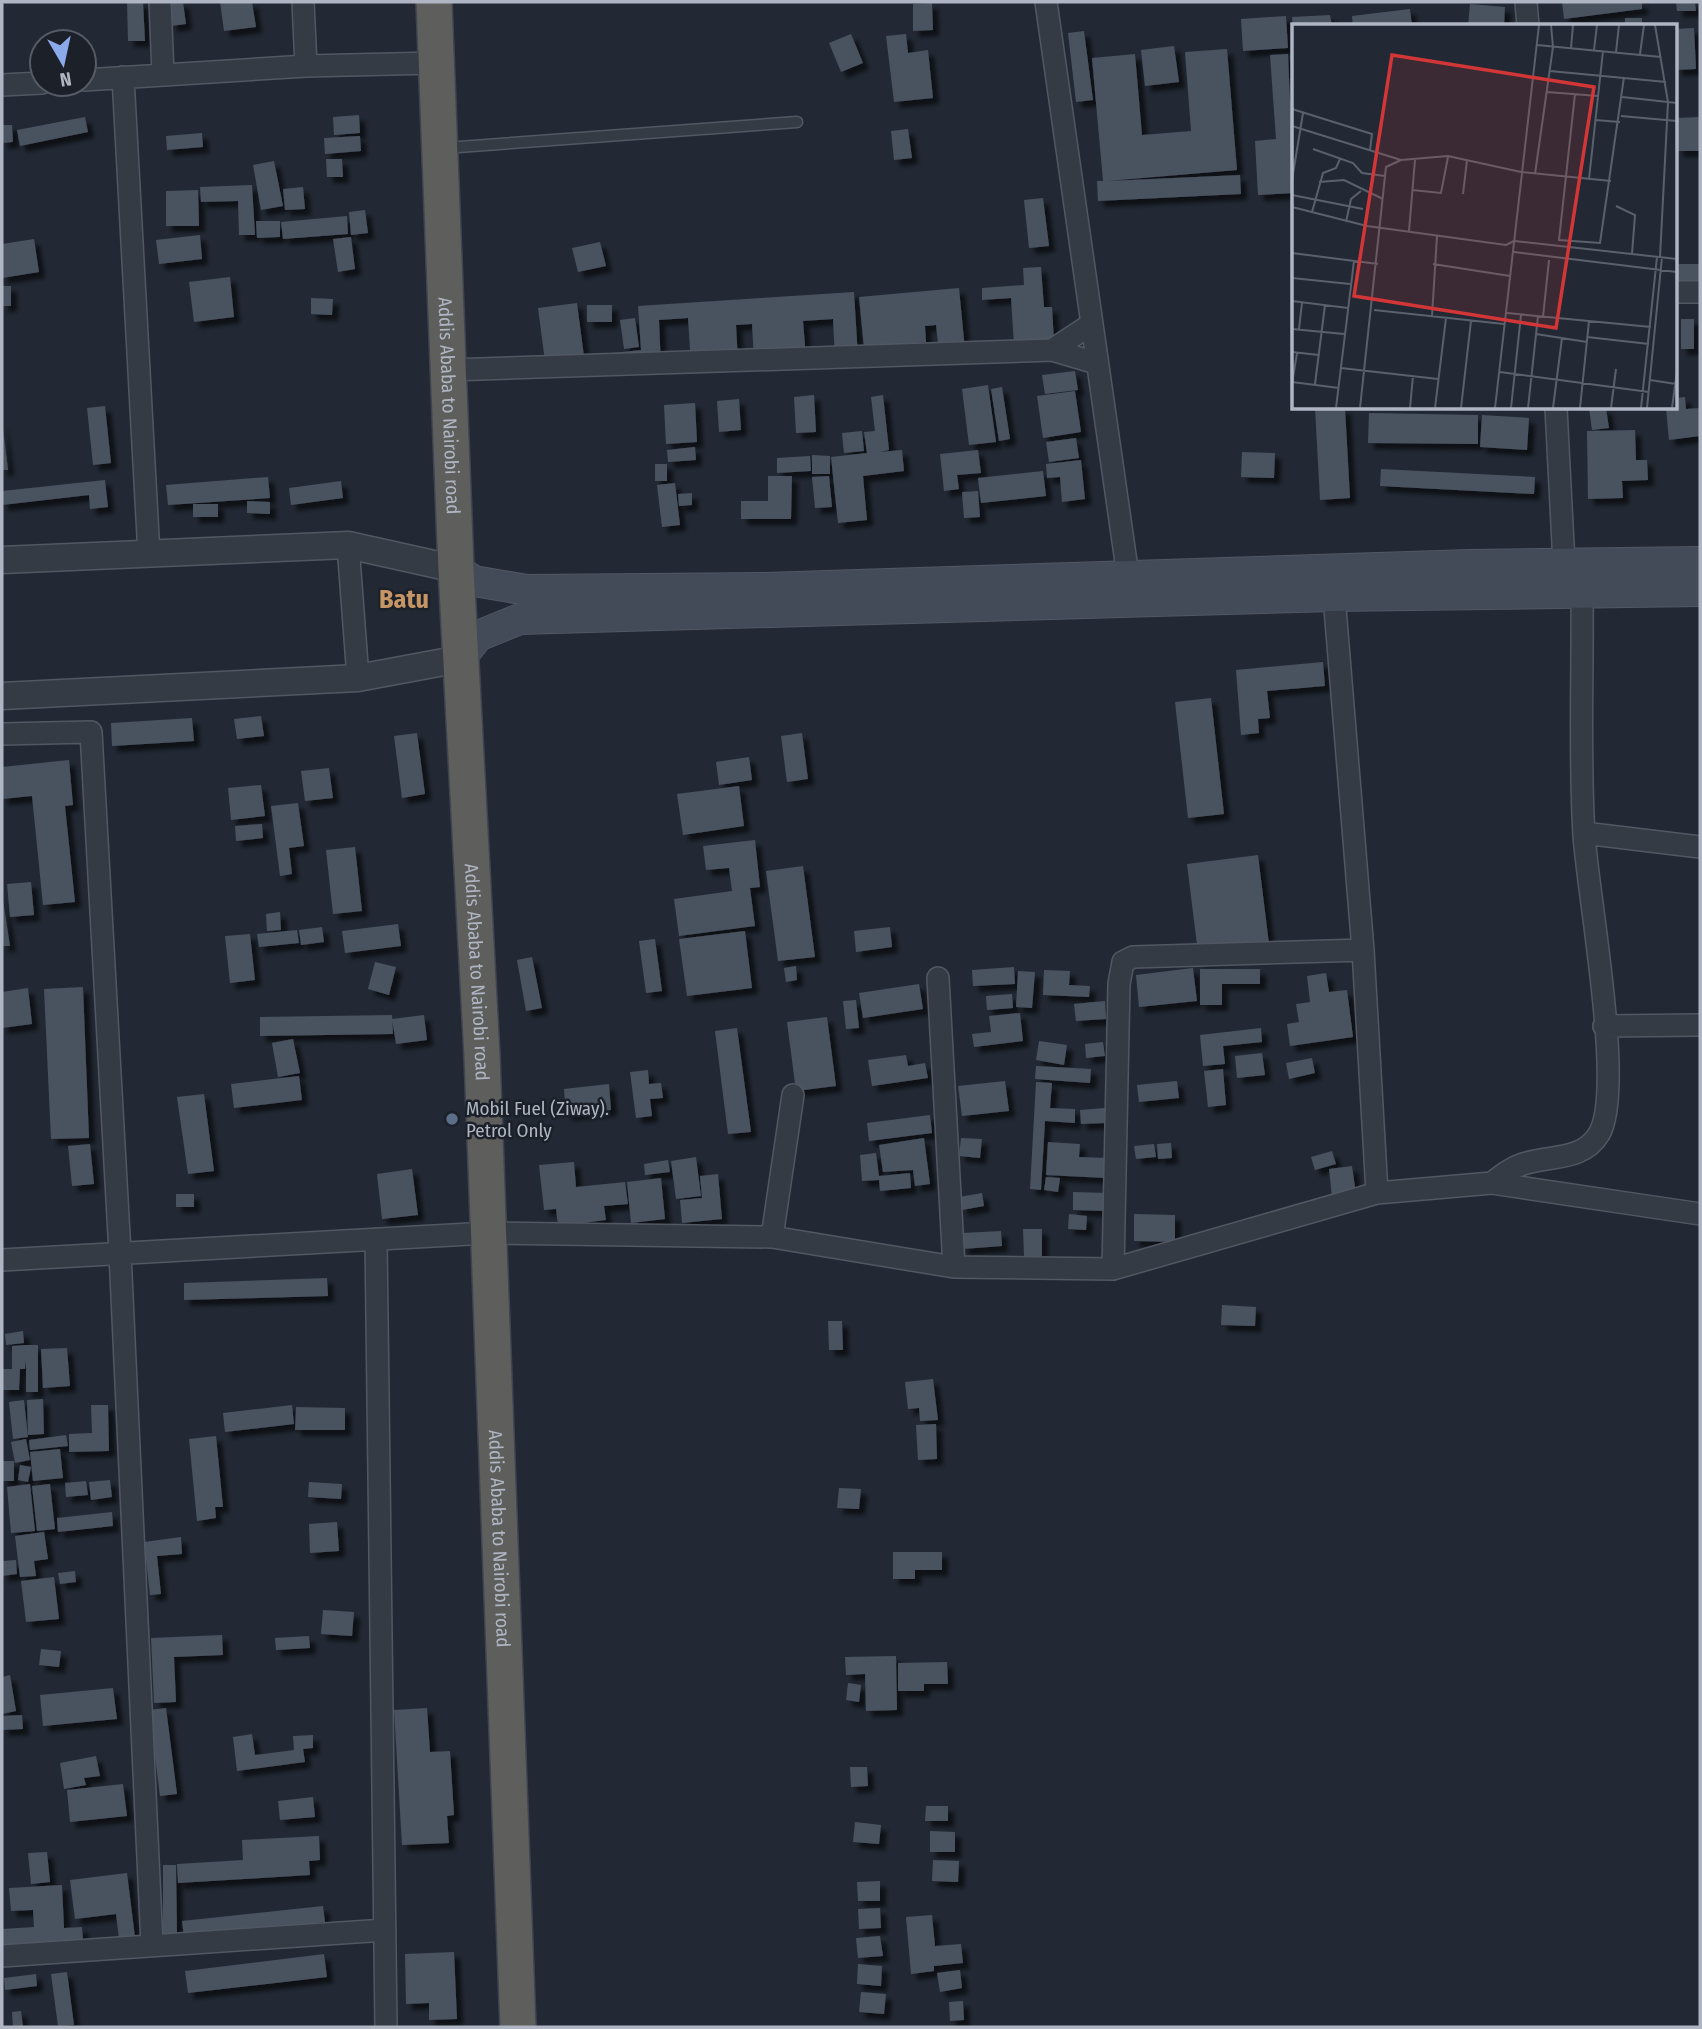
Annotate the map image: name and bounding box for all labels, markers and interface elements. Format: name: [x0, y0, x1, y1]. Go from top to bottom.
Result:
inset map: [1292, 24, 1678, 410]
north arrow: [28, 28, 98, 98]
text: N: [58, 67, 73, 92]
street label: Addis Ababa to Nairobi road: [434, 296, 465, 515]
district label: Batu: [379, 584, 429, 615]
street label: Addis Ababa to Nairobi road: [460, 863, 494, 1081]
place label: Mobil Fuel (Ziway). Petrol Only: [466, 1097, 609, 1142]
marker: Mobil Fuel (Ziway). Petrol Only: [444, 1111, 460, 1127]
street label: Addis Ababa to Nairobi road: [484, 1429, 515, 1648]

